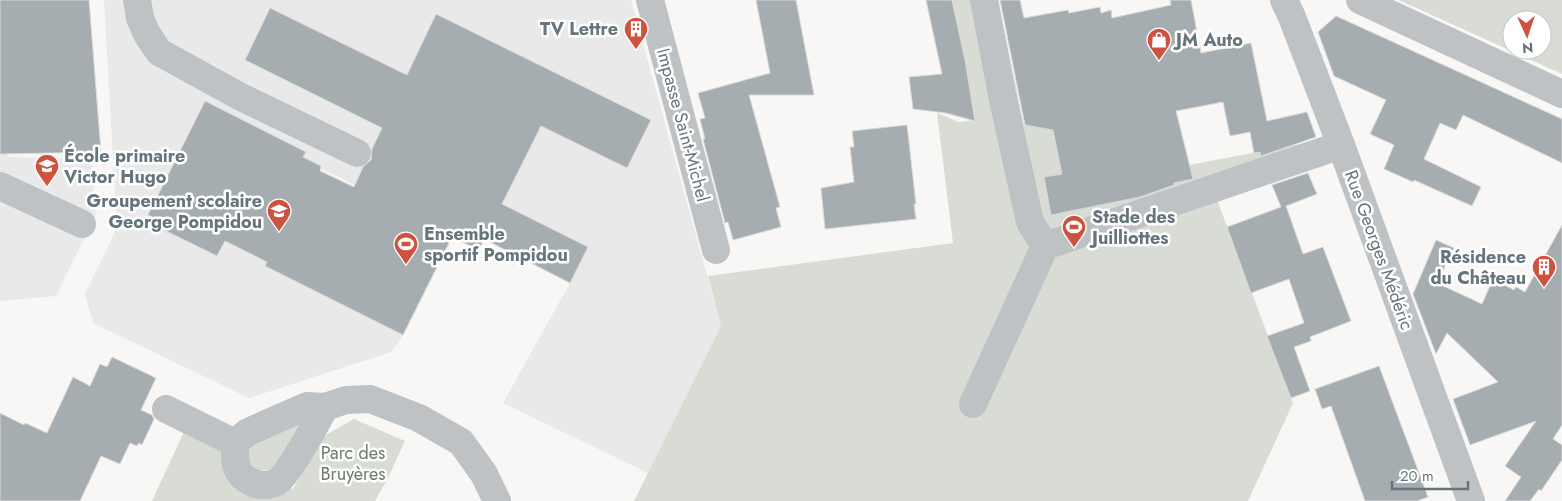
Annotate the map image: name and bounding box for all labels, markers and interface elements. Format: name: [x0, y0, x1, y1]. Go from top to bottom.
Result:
north arrow: [1502, 10, 1552, 60]
place label: TV Lettre: [540, 16, 618, 42]
building icon: TV Lettre: [623, 16, 649, 50]
shop icon: JM Auto: [1146, 27, 1172, 61]
place label: JM Auto: [1173, 27, 1243, 53]
text: N: [1522, 38, 1534, 58]
street label: Impasse Saint-Michel: [650, 45, 716, 205]
place label: École primaire Victor Hugo: [63, 143, 185, 190]
school or university icon: École primaire Victor Hugo: [34, 153, 60, 187]
street label: Rue Georges Médéric: [1338, 167, 1420, 333]
place label: Groupement scolaire George Pompidou: [87, 188, 262, 235]
school or university icon: Groupement scolaire George Pompidou: [266, 198, 292, 232]
place label: Stade des Juilliottes: [1089, 204, 1175, 251]
sports icon: Stade des Juilliottes: [1061, 214, 1087, 248]
place label: Ensemble sportif Pompidou: [424, 221, 568, 268]
sports icon: Ensemble sportif Pompidou: [393, 231, 419, 265]
place label: Résidence du Château: [1430, 244, 1526, 291]
building icon: Résidence du Château: [1531, 254, 1557, 288]
park label: Parc des Bruyères: [320, 440, 386, 487]
scale bar: [1392, 458, 1468, 490]
text: 20 m: [1400, 465, 1434, 487]

